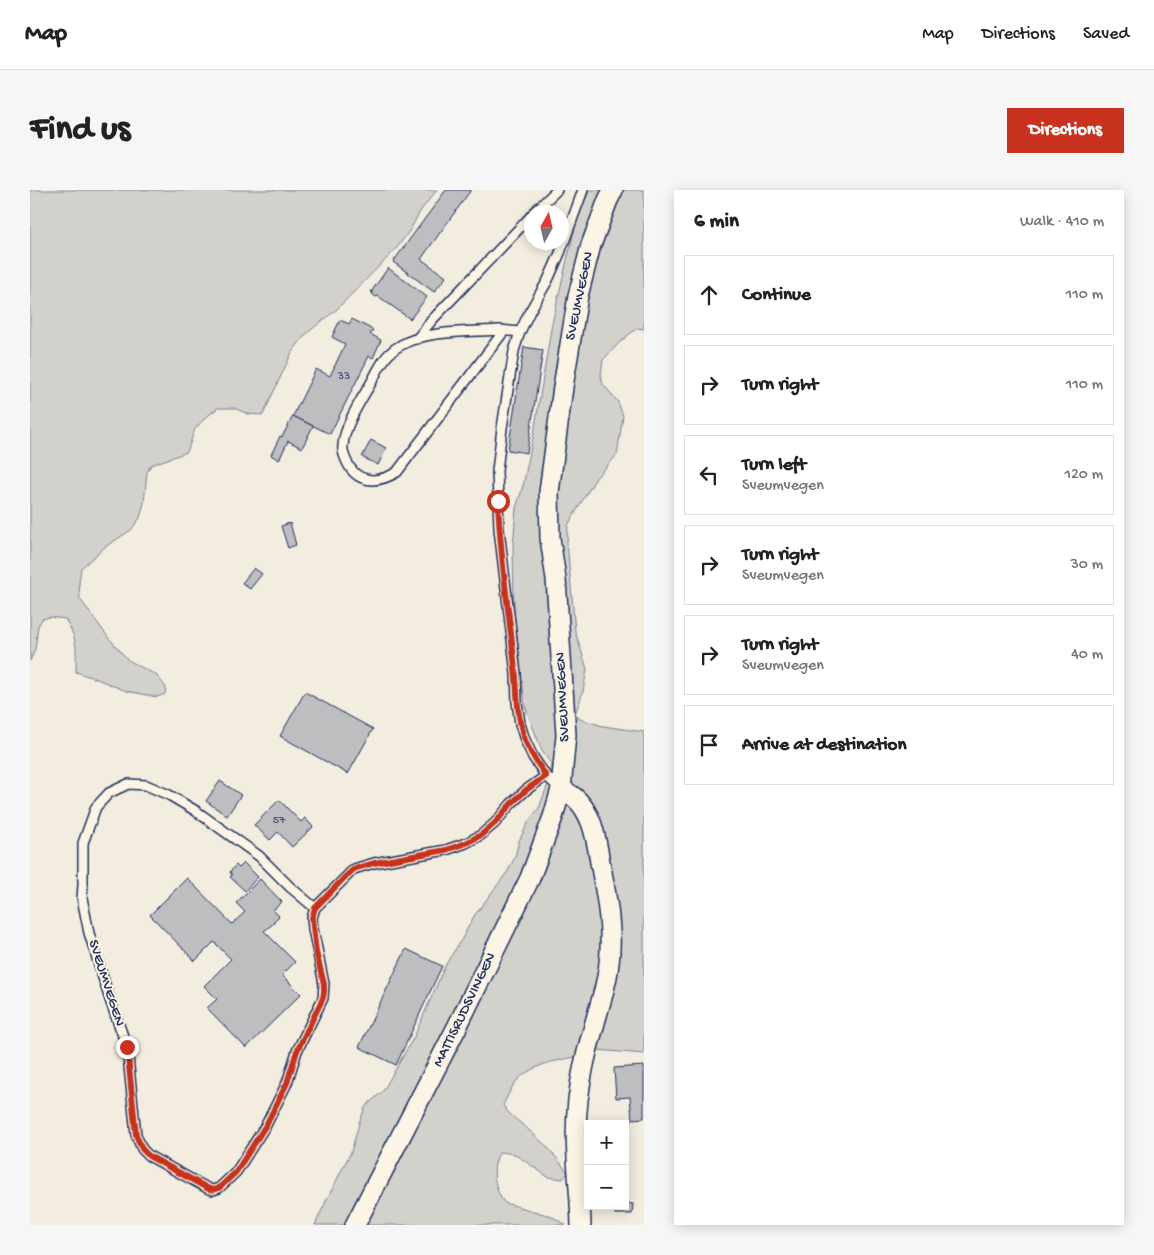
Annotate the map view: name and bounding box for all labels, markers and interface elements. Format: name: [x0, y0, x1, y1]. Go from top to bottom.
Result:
text: Map: [25, 20, 67, 49]
text: Map: [922, 24, 954, 45]
text: Directions: [982, 24, 1055, 45]
text: Saved: [1083, 24, 1129, 45]
button: Directions: [1007, 108, 1124, 153]
text: Find us: [30, 110, 130, 151]
north arrow: [524, 205, 569, 250]
text: 6 min: [694, 210, 739, 235]
text: Walk · 410 m: [1020, 213, 1104, 232]
street label: SVEUMVEGEN: [562, 250, 598, 342]
icon: ahead: [695, 281, 723, 309]
text: Continue: [742, 284, 811, 307]
text: 110 m: [1066, 286, 1103, 305]
house number: 33: [337, 370, 350, 384]
icon: right: [695, 371, 723, 399]
text: Turn right: [742, 374, 818, 397]
text: 110 m: [1066, 376, 1103, 395]
text: Turn left: [742, 454, 806, 477]
icon: left: [695, 461, 723, 489]
text: 120 m: [1064, 466, 1103, 485]
text: Sveumvegen: [742, 477, 824, 496]
route start: [487, 490, 510, 513]
text: Turn right: [742, 544, 818, 567]
icon: right: [695, 551, 723, 579]
text: 30 m: [1070, 556, 1103, 575]
text: Sveumvegen: [742, 567, 824, 586]
text: Turn right: [742, 634, 818, 657]
icon: right: [695, 641, 723, 669]
text: 40 m: [1071, 646, 1103, 665]
street label: SVEUMVEGEN: [552, 651, 574, 742]
text: Sveumvegen: [742, 657, 824, 676]
icon: arrive: [695, 731, 723, 759]
text: Arrive at destination: [742, 734, 906, 757]
house number: 57: [273, 814, 286, 828]
street label: SVEUMVEGEN: [84, 937, 129, 1029]
street label: MATTISRUDSVINGEN: [430, 950, 501, 1070]
route end: [116, 1036, 139, 1059]
map controls: [584, 1120, 629, 1210]
button: +: [584, 1120, 629, 1165]
button: −: [584, 1165, 629, 1210]

